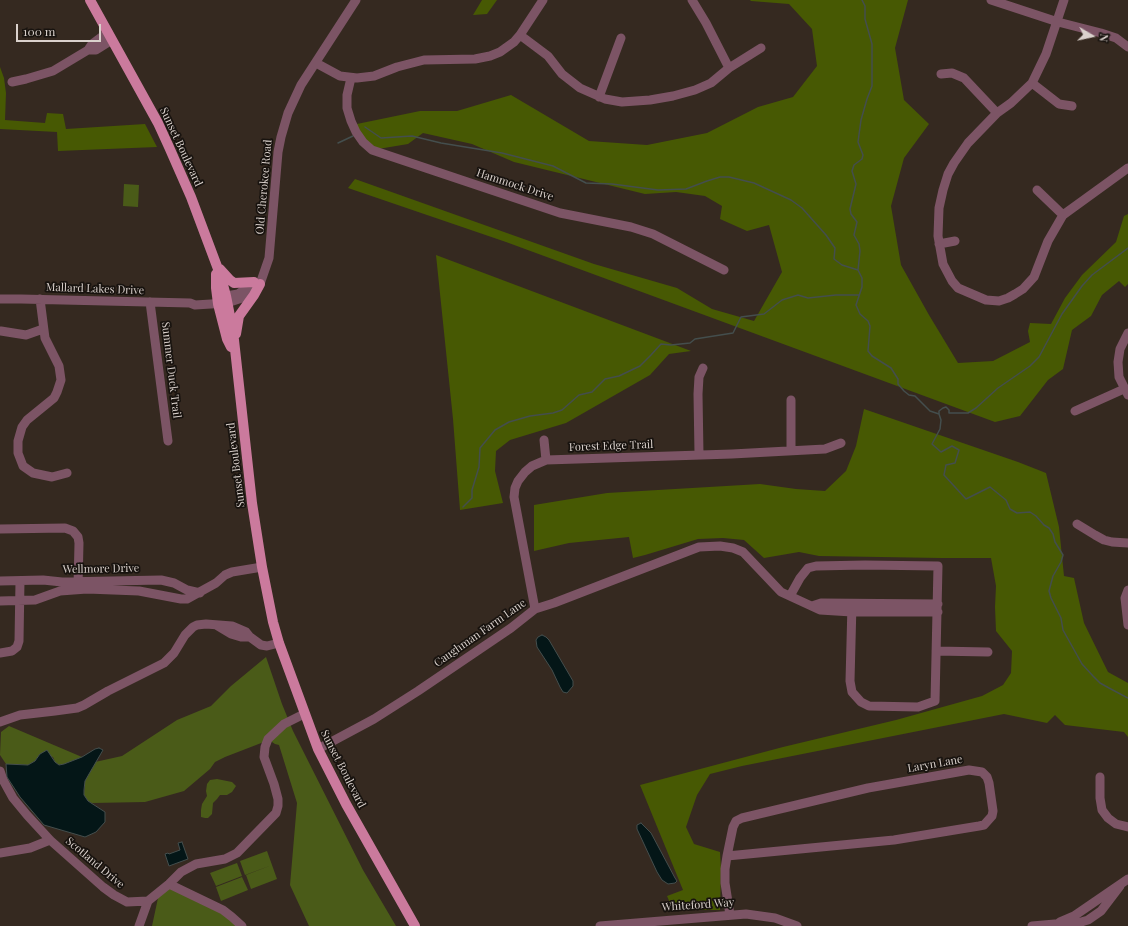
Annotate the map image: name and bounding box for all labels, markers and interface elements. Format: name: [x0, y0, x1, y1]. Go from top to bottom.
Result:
scale bar: [18, 16, 103, 42]
north arrow: [1072, 16, 1112, 56]
text: 100 m: [23, 23, 55, 39]
text: N: [1096, 33, 1112, 43]
street label: Sunset Boulevard: [157, 105, 205, 189]
street label: Old Cherokee Road: [253, 139, 275, 235]
street label: Hammock Drive: [475, 166, 555, 204]
street label: Mallard Lakes Drive: [46, 281, 144, 297]
street label: Summer Duck Trail: [159, 321, 183, 419]
street label: Sunset Boulevard: [224, 422, 248, 508]
street label: Forest Edge Trail: [569, 438, 653, 454]
street label: Wellmore Drive: [63, 562, 139, 576]
street label: Caughman Farm Lane: [431, 596, 529, 670]
street label: Sunset Boulevard: [318, 728, 368, 810]
street label: Laryn Lane: [906, 753, 964, 775]
street label: Scotland Drive: [63, 835, 127, 891]
street label: Whiteford Way: [661, 896, 735, 914]

